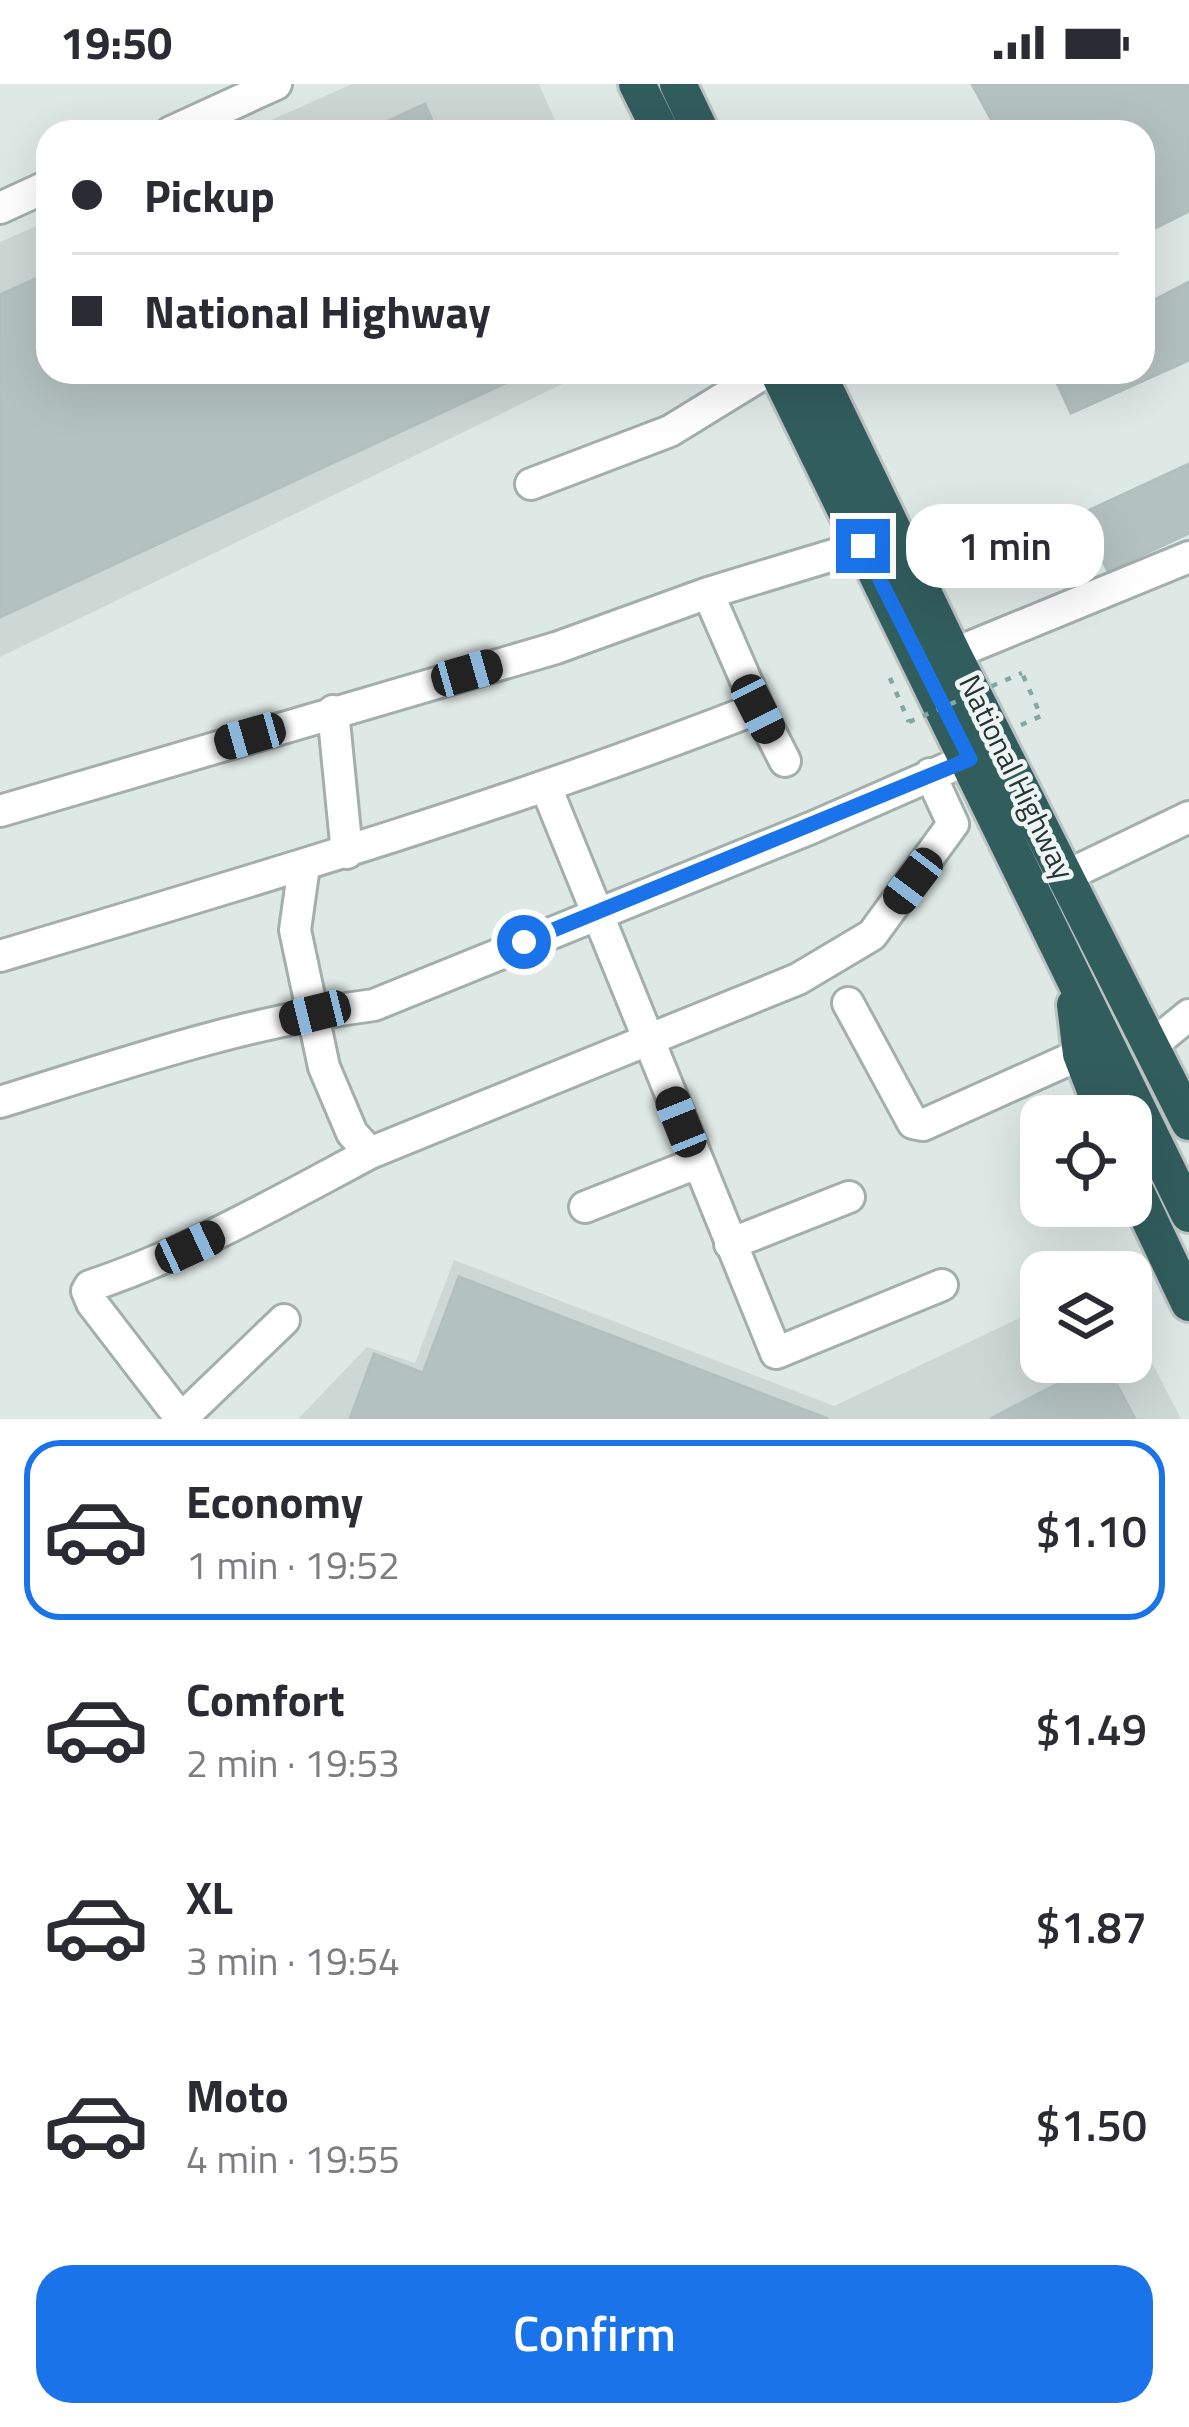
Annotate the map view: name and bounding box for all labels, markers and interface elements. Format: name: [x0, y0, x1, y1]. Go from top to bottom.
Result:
text: 19:50: [60, 8, 172, 76]
text: Pickup: [144, 161, 275, 229]
text: National Highway: [144, 277, 491, 345]
callout: 1 min: [905, 504, 1103, 588]
text: 1 min: [958, 516, 1052, 575]
route end: [836, 519, 890, 573]
car: [427, 646, 507, 700]
street label: National Highway: [947, 667, 1087, 887]
car: [726, 669, 790, 749]
car: [210, 709, 290, 763]
car: [877, 841, 949, 921]
route start: [497, 915, 551, 969]
car: [276, 987, 354, 1039]
car: [651, 1082, 711, 1162]
map controls: [1020, 1095, 1152, 1383]
button: locate: [1020, 1095, 1152, 1227]
car: [150, 1215, 230, 1279]
button: layers: [1020, 1251, 1152, 1383]
text: Economy: [186, 1467, 363, 1535]
icon: car: [42, 1476, 150, 1584]
text: $1.10: [1035, 1496, 1147, 1564]
text: 1 min · 19:52: [186, 1535, 400, 1594]
text: Comfort: [186, 1665, 345, 1733]
icon: car: [42, 1674, 150, 1782]
text: $1.49: [1035, 1694, 1147, 1762]
text: 2 min · 19:53: [186, 1733, 400, 1792]
text: XL: [186, 1863, 233, 1931]
icon: car: [42, 1872, 150, 1980]
text: $1.87: [1035, 1892, 1147, 1960]
text: 3 min · 19:54: [186, 1931, 400, 1990]
text: Moto: [186, 2061, 289, 2129]
icon: car: [42, 2070, 150, 2178]
text: $1.50: [1035, 2090, 1147, 2158]
text: 4 min · 19:55: [186, 2129, 400, 2188]
button: Confirm: [36, 2265, 1153, 2403]

